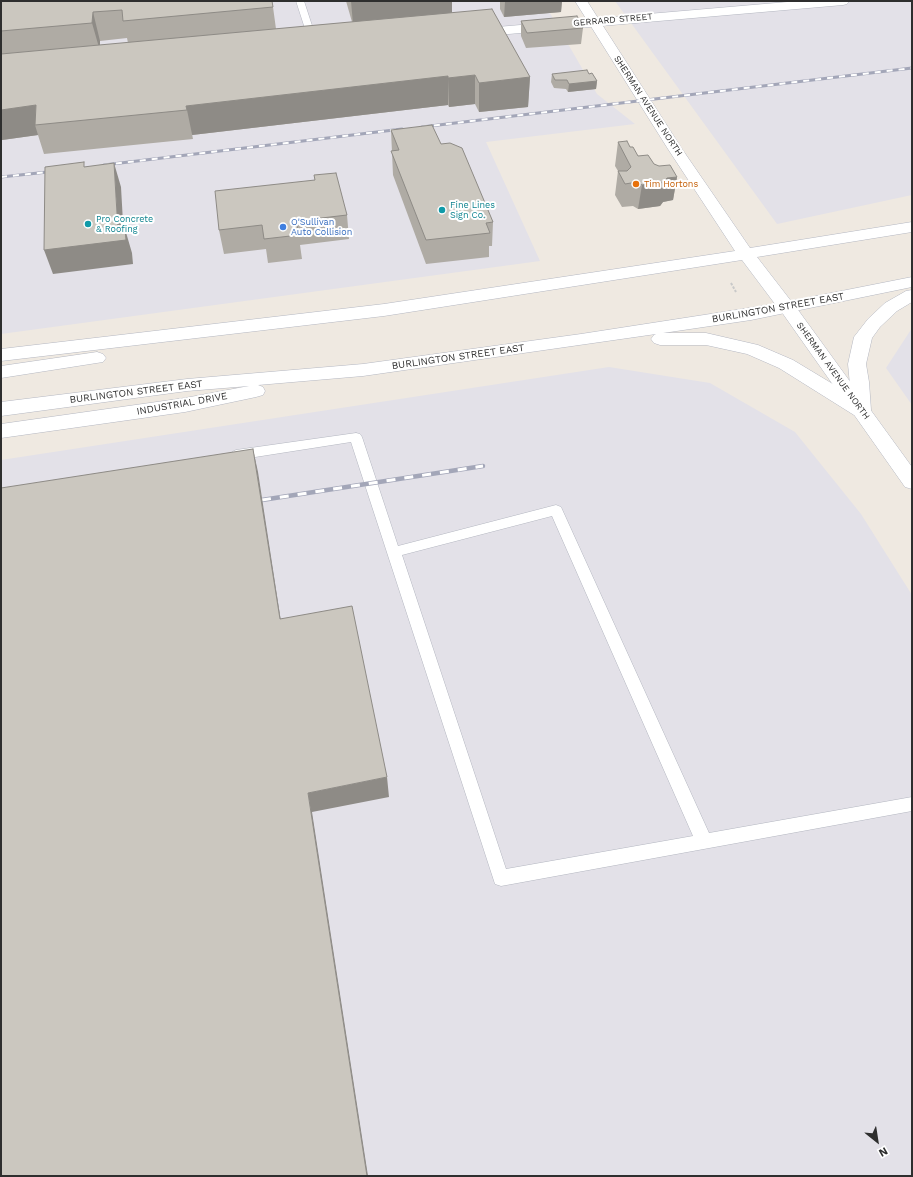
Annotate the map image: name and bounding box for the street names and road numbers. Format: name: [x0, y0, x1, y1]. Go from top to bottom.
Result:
street label: GERRARD STREET: [573, 11, 653, 29]
street label: SHERMAN AVENUE NORTH: [612, 54, 684, 158]
street label: BURLINGTON STREET EAST: [711, 290, 845, 326]
street label: SHERMAN AVENUE NORTH: [794, 320, 872, 422]
street label: BURLINGTON STREET EAST: [391, 342, 525, 372]
street label: BURLINGTON STREET EAST: [69, 378, 203, 406]
street label: INDUSTRIAL DRIVE: [136, 390, 228, 418]

